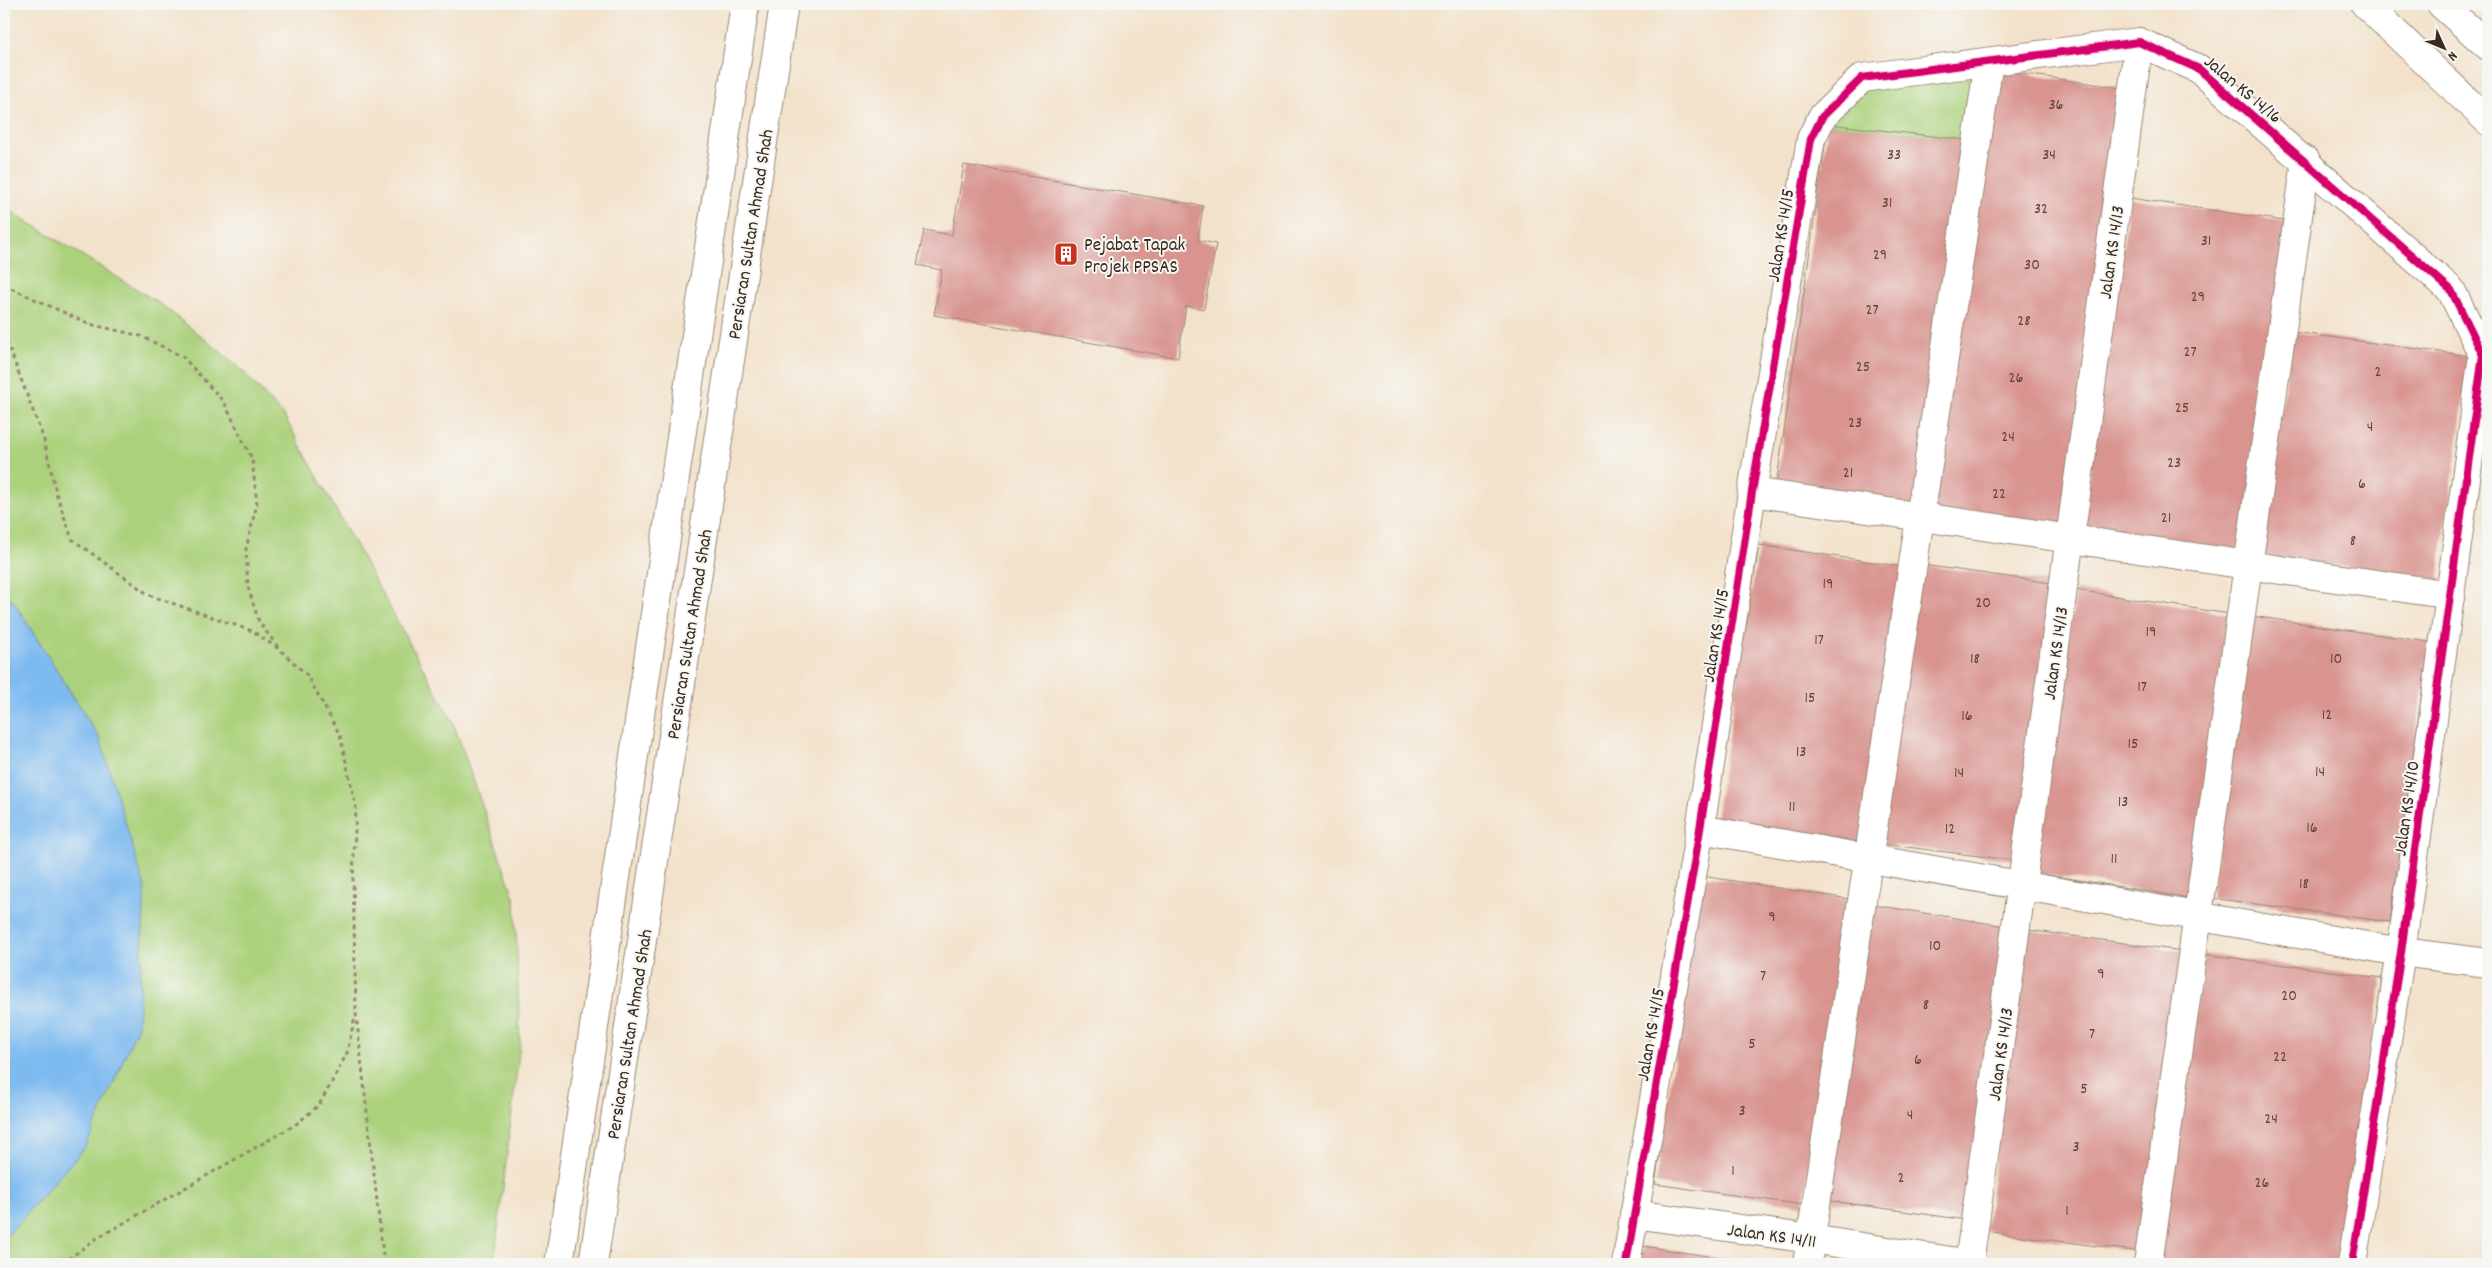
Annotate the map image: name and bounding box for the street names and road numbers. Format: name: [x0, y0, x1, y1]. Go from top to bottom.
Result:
street label: Jalan KS 14/16: [2197, 50, 2287, 132]
street label: Persiaran Sultan Ahmad Shah: [722, 127, 782, 342]
street label: Jalan KS 14/15: [1762, 187, 1803, 284]
street label: Jalan KS 14/13: [2094, 204, 2133, 301]
street label: Persiaran Sultan Ahmad Shah: [661, 527, 721, 742]
street label: Jalan KS 14/15: [1697, 587, 1738, 684]
street label: Jalan KS 14/13: [2038, 605, 2077, 702]
street label: Jalan KS 14/10: [2388, 759, 2429, 858]
street label: Persiaran Sultan Ahmad Shah: [601, 927, 661, 1142]
street label: Jalan KS 14/15: [1631, 986, 1674, 1083]
street label: Jalan KS 14/13: [1983, 1006, 2022, 1103]
street label: Jalan KS 14/11: [1725, 1218, 1818, 1257]

